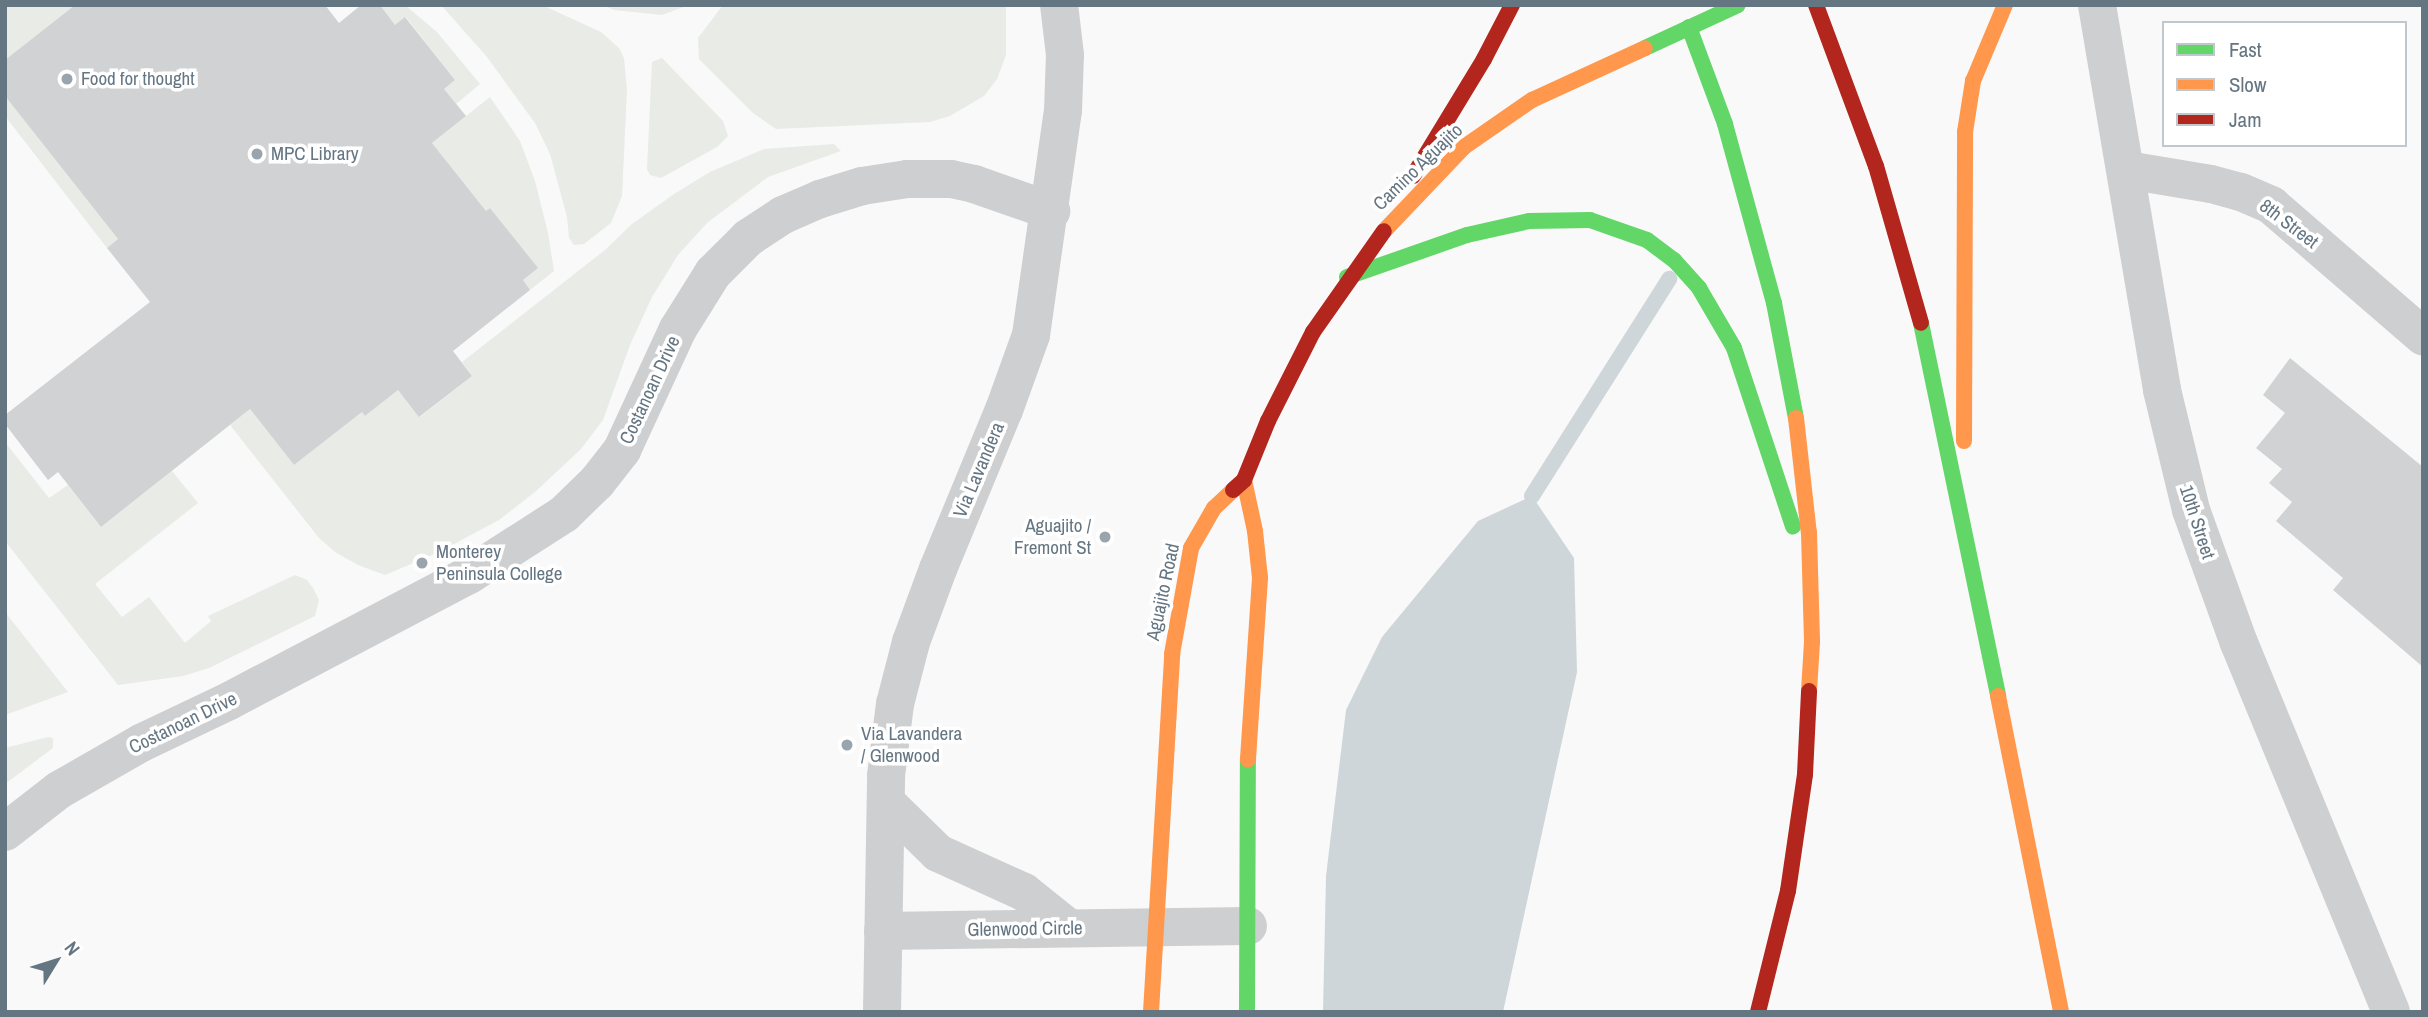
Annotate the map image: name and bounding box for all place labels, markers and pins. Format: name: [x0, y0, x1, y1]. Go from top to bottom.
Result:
place label: Food for thought: [81, 68, 195, 90]
marker: Food for thought: [59, 71, 75, 87]
place label: MPC Library: [271, 143, 358, 165]
marker: MPC Library: [249, 146, 265, 162]
place label: Aguajito / Fremont St: [1014, 515, 1091, 559]
marker: Aguajito / Fremont St: [1097, 529, 1113, 545]
place label: Monterey Peninsula College: [436, 541, 562, 585]
marker: Monterey Peninsula College: [414, 555, 430, 571]
place label: Via Lavandera / Glenwood: [861, 723, 962, 767]
marker: Via Lavandera / Glenwood: [839, 737, 855, 753]

